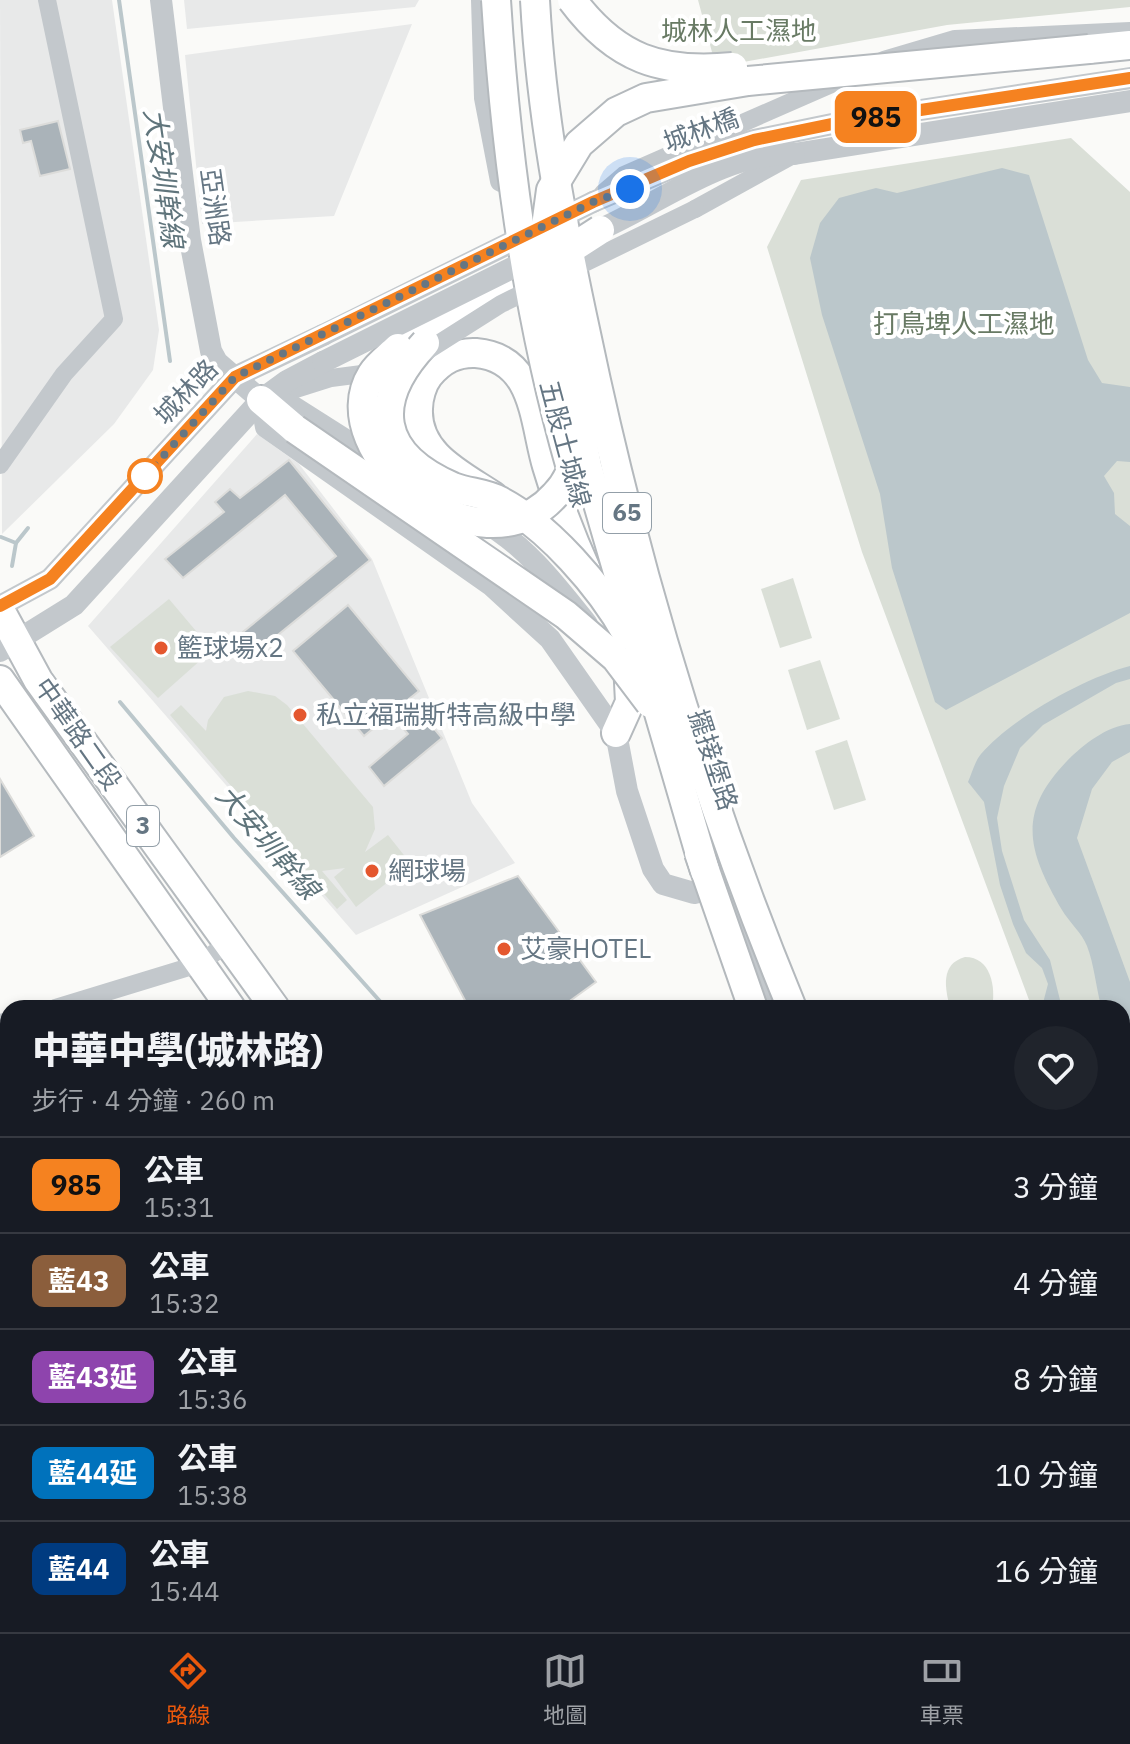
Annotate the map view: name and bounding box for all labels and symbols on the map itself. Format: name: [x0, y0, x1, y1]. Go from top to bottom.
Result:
park label: 城林人工濕地: [661, 13, 817, 47]
line badge: 985: [830, 91, 922, 143]
street label: 城林橋: [658, 100, 743, 158]
water label: 大安圳幹線: [136, 106, 193, 253]
street label: 亞洲路: [194, 166, 238, 248]
your location: [610, 169, 650, 209]
park label: 打鳥埤人工濕地: [873, 306, 1055, 340]
street label: 城林路: [146, 351, 225, 431]
street label: 五股土城線: [533, 377, 599, 511]
unlabelled marker: [128, 459, 162, 493]
road number: 65: [603, 493, 651, 533]
place label: 籃球場x2: [177, 630, 284, 664]
marker: 籃球場x2: [152, 639, 170, 657]
street label: 中華路二段: [28, 670, 130, 796]
place label: 私立福瑞斯特高級中學: [316, 697, 576, 731]
street label: 擺接堡路: [682, 705, 746, 814]
marker: 私立福瑞斯特高級中學: [291, 706, 309, 724]
water label: 大安圳幹線: [208, 777, 330, 909]
road number: 3: [127, 806, 159, 846]
place label: 網球場: [388, 853, 466, 887]
marker: 網球場: [363, 862, 381, 880]
place label: 艾豪HOTEL: [520, 931, 651, 965]
marker: 艾豪HOTEL: [495, 940, 513, 958]

